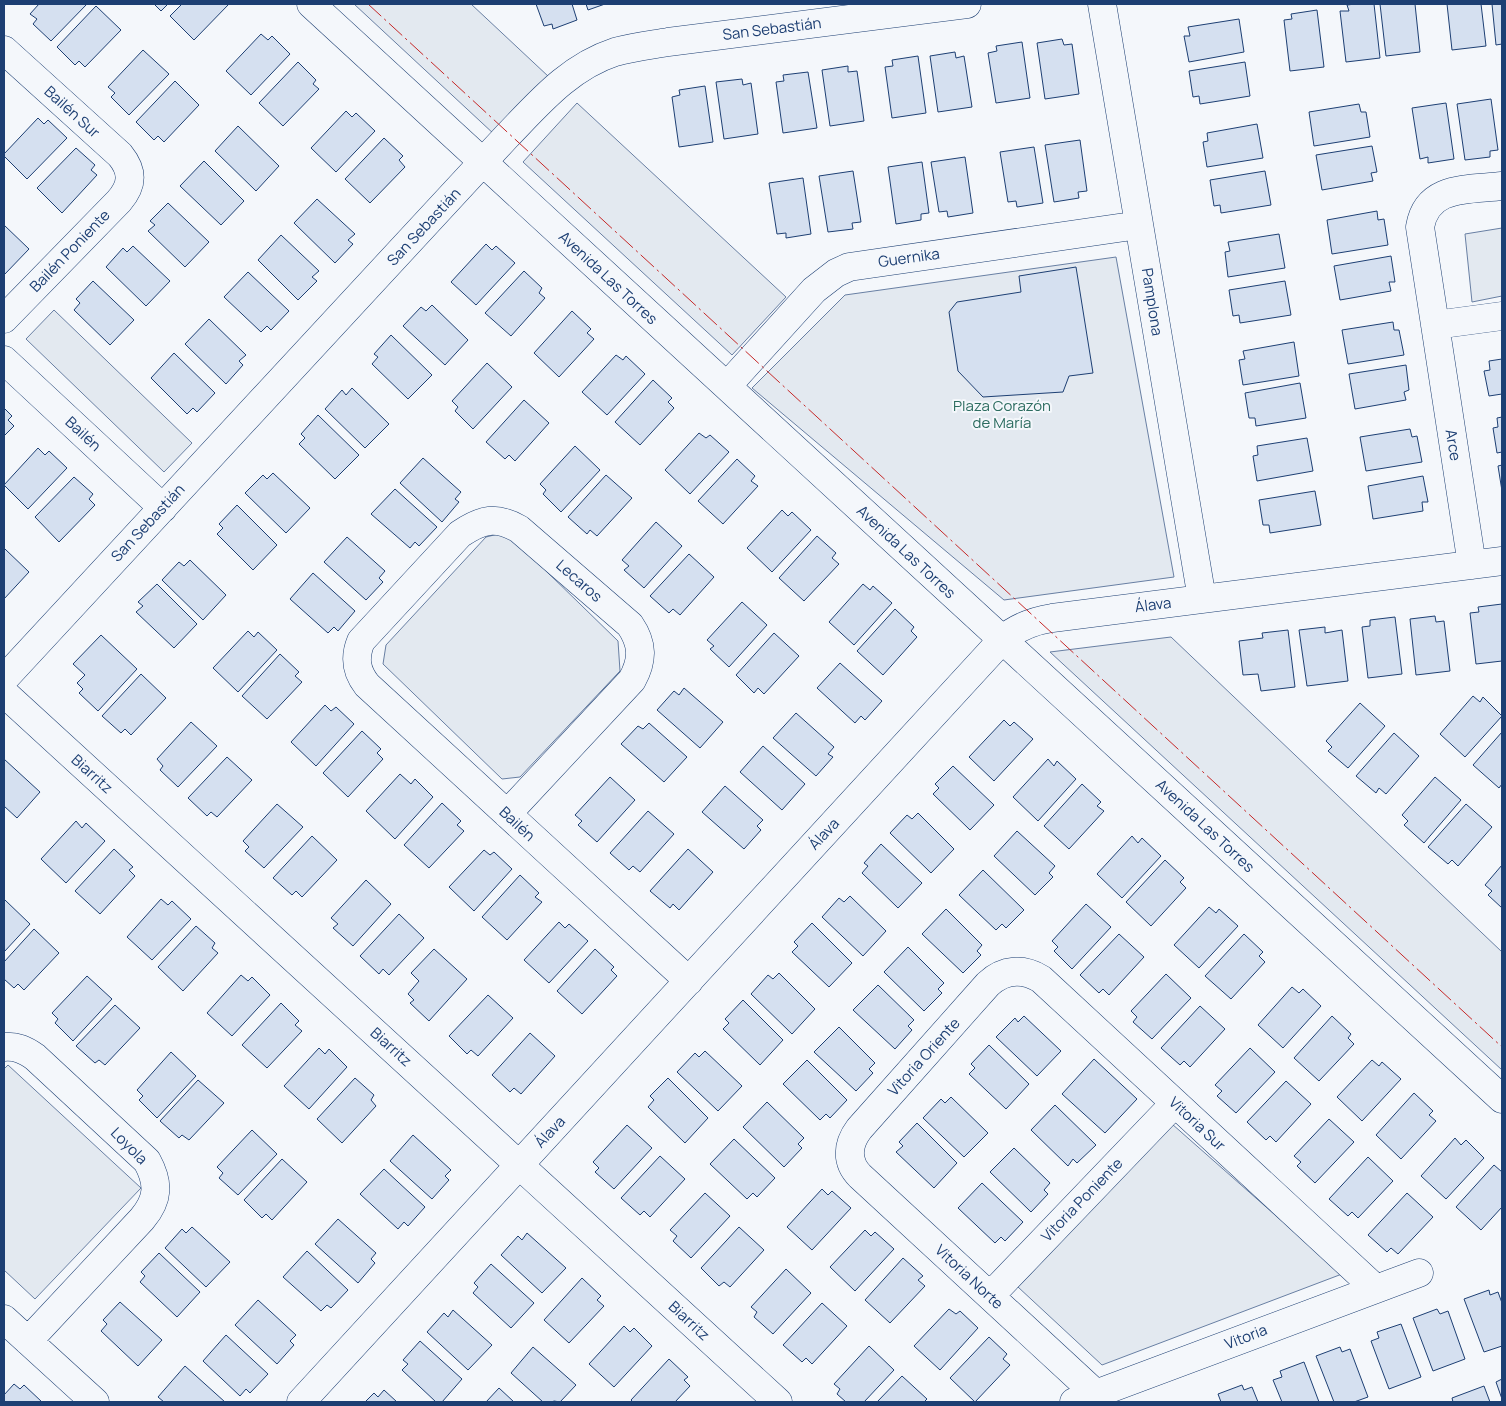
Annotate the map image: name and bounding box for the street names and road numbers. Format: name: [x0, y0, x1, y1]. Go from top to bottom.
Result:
street label: San Sebastián: [721, 12, 823, 45]
street label: Bailén Sur: [40, 81, 105, 143]
street label: San Sebastián: [382, 183, 465, 270]
street label: Bailén Poniente: [25, 205, 115, 297]
street label: Avenida Las Torres: [554, 226, 662, 329]
street label: Guernika: [877, 243, 941, 272]
street label: Pamplona: [1137, 267, 1168, 337]
street label: Bailén: [61, 412, 106, 456]
street label: Arce: [1441, 428, 1466, 462]
street label: San Sebastián: [106, 479, 189, 566]
street label: Avenida Las Torres: [852, 500, 960, 603]
street label: Lecaros: [552, 555, 607, 607]
street label: Álava: [1134, 592, 1172, 617]
street label: Biarritz: [67, 749, 118, 798]
street label: Avenida Las Torres: [1151, 774, 1259, 877]
street label: Bailén: [495, 802, 540, 846]
street label: Álava: [803, 813, 844, 854]
street label: Vitoria Oriente: [883, 1013, 965, 1100]
street label: Biarritz: [366, 1022, 417, 1071]
street label: Vitoria Sur: [1164, 1092, 1231, 1156]
street label: Álava: [529, 1111, 570, 1152]
street label: Loyola: [106, 1122, 153, 1169]
street label: Vitoria Poniente: [1036, 1153, 1127, 1246]
street label: Vitoria Norte: [931, 1240, 1008, 1314]
street label: Biarritz: [664, 1296, 715, 1345]
street label: Vitoria: [1221, 1319, 1270, 1354]

